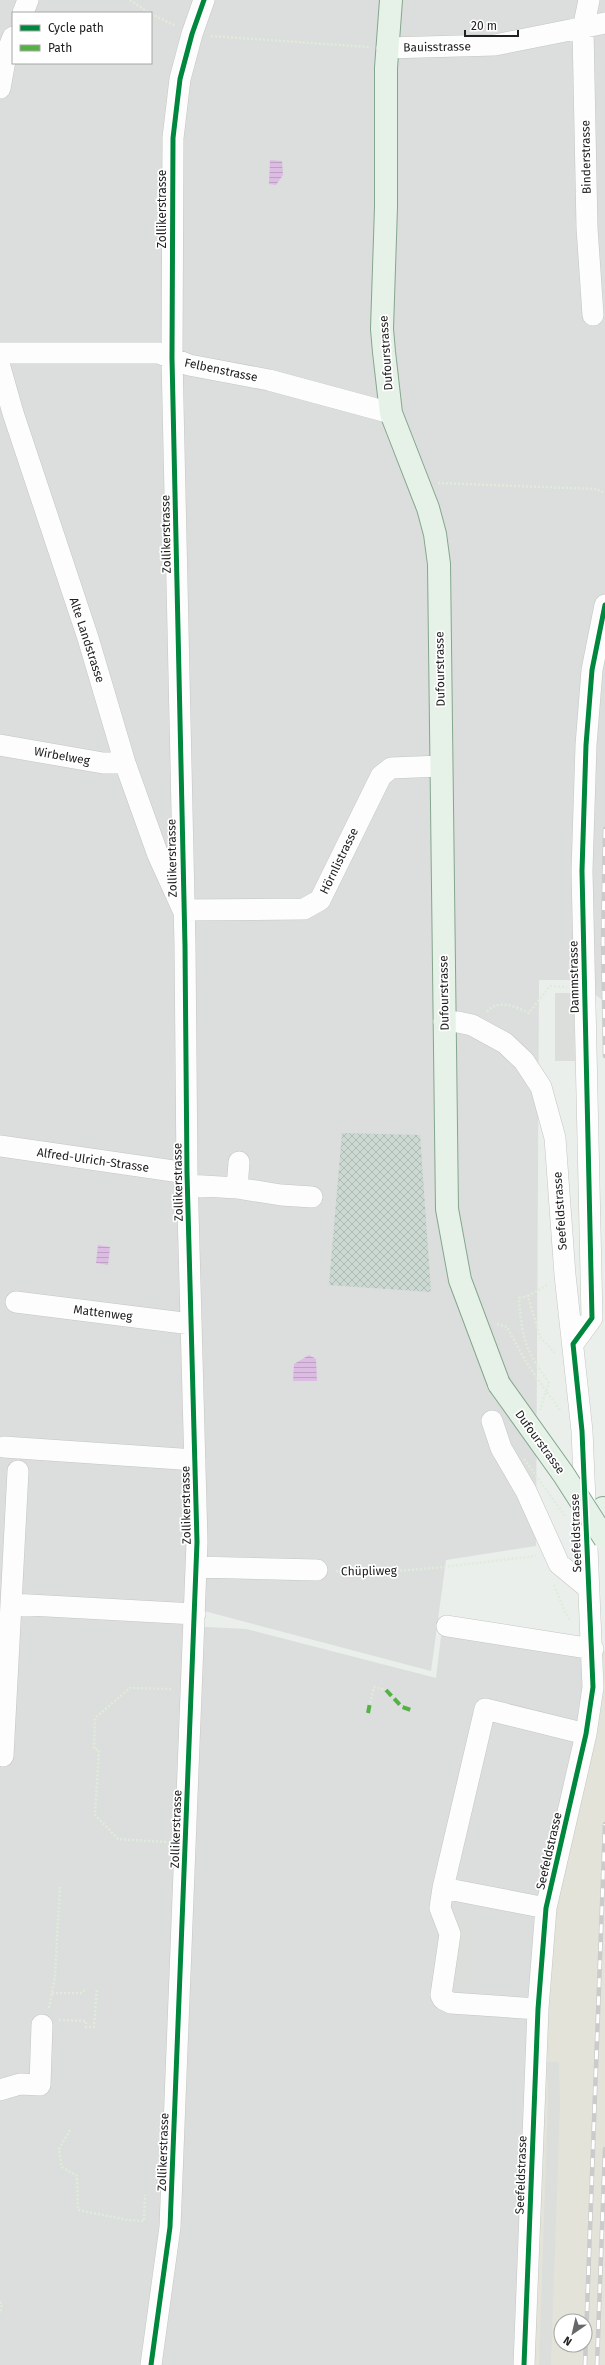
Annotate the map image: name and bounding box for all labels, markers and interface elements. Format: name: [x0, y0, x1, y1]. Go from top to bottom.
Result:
legend: [12, 12, 152, 64]
scale bar: [465, 12, 518, 38]
text: 20 m: [471, 19, 497, 33]
text: Cycle path: [48, 21, 104, 35]
street label: Bauisstrasse: [403, 39, 471, 55]
text: Path: [48, 41, 72, 55]
street label: Binderstrasse: [578, 120, 594, 194]
street label: Zollikerstrasse: [155, 170, 169, 248]
street label: Dufourstrasse: [376, 315, 396, 391]
street label: Felbenstrasse: [183, 355, 259, 385]
street label: Zollikerstrasse: [158, 495, 174, 573]
street label: Alte Landstrasse: [67, 595, 107, 685]
street label: Dufourstrasse: [432, 631, 448, 707]
street label: Wirbelweg: [33, 744, 92, 768]
street label: Zollikerstrasse: [164, 819, 180, 897]
street label: Hörnlistrasse: [317, 826, 361, 896]
street label: Dammstrasse: [566, 940, 582, 1014]
street label: Dufourstrasse: [436, 955, 452, 1031]
street label: Zollikerstrasse: [170, 1143, 186, 1221]
street label: Alfred-Ulrich-Strasse: [36, 1145, 150, 1175]
street label: Seefeldstrasse: [550, 1171, 570, 1251]
street label: Mattenweg: [73, 1302, 134, 1324]
street label: Dufourstrasse: [512, 1407, 568, 1477]
street label: Zollikerstrasse: [178, 1466, 194, 1544]
street label: Seefeldstrasse: [568, 1493, 584, 1573]
street label: Chüpliweg: [341, 1563, 398, 1578]
street label: Zollikerstrasse: [168, 1789, 184, 1869]
street label: Seefeldstrasse: [533, 1811, 565, 1891]
street label: Zollikerstrasse: [155, 2112, 171, 2192]
street label: Seefeldstrasse: [513, 2135, 529, 2215]
north arrow: [553, 2313, 593, 2353]
text: N: [561, 2333, 574, 2348]

